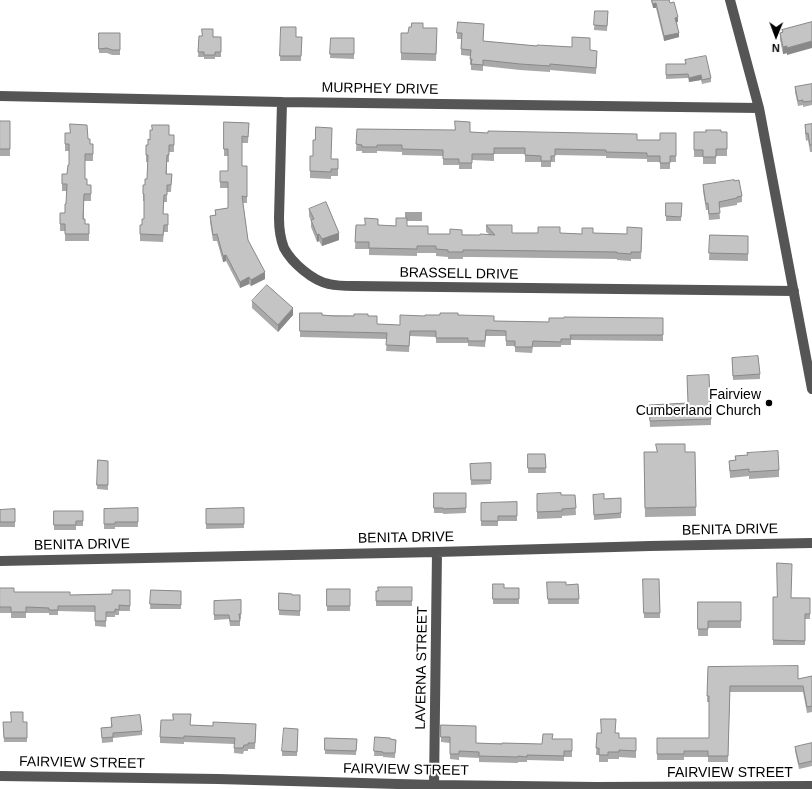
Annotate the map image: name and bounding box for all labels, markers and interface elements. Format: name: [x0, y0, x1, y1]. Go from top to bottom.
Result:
north arrow: [756, 16, 796, 56]
text: N: [772, 42, 780, 54]
street label: MURPHEY DRIVE: [322, 80, 438, 98]
street label: BRASSELL DRIVE: [399, 265, 519, 283]
place label: Fairview Cumberland Church: [636, 387, 761, 420]
marker: Fairview Cumberland Church: [764, 398, 774, 408]
street label: BENITA DRIVE: [682, 521, 778, 539]
street label: BENITA DRIVE: [358, 529, 454, 547]
street label: BENITA DRIVE: [34, 536, 130, 554]
street label: LAVERNA STREET: [413, 606, 431, 730]
street label: FAIRVIEW STREET: [19, 754, 145, 772]
street label: FAIRVIEW STREET: [343, 761, 469, 779]
street label: FAIRVIEW STREET: [667, 765, 793, 781]

